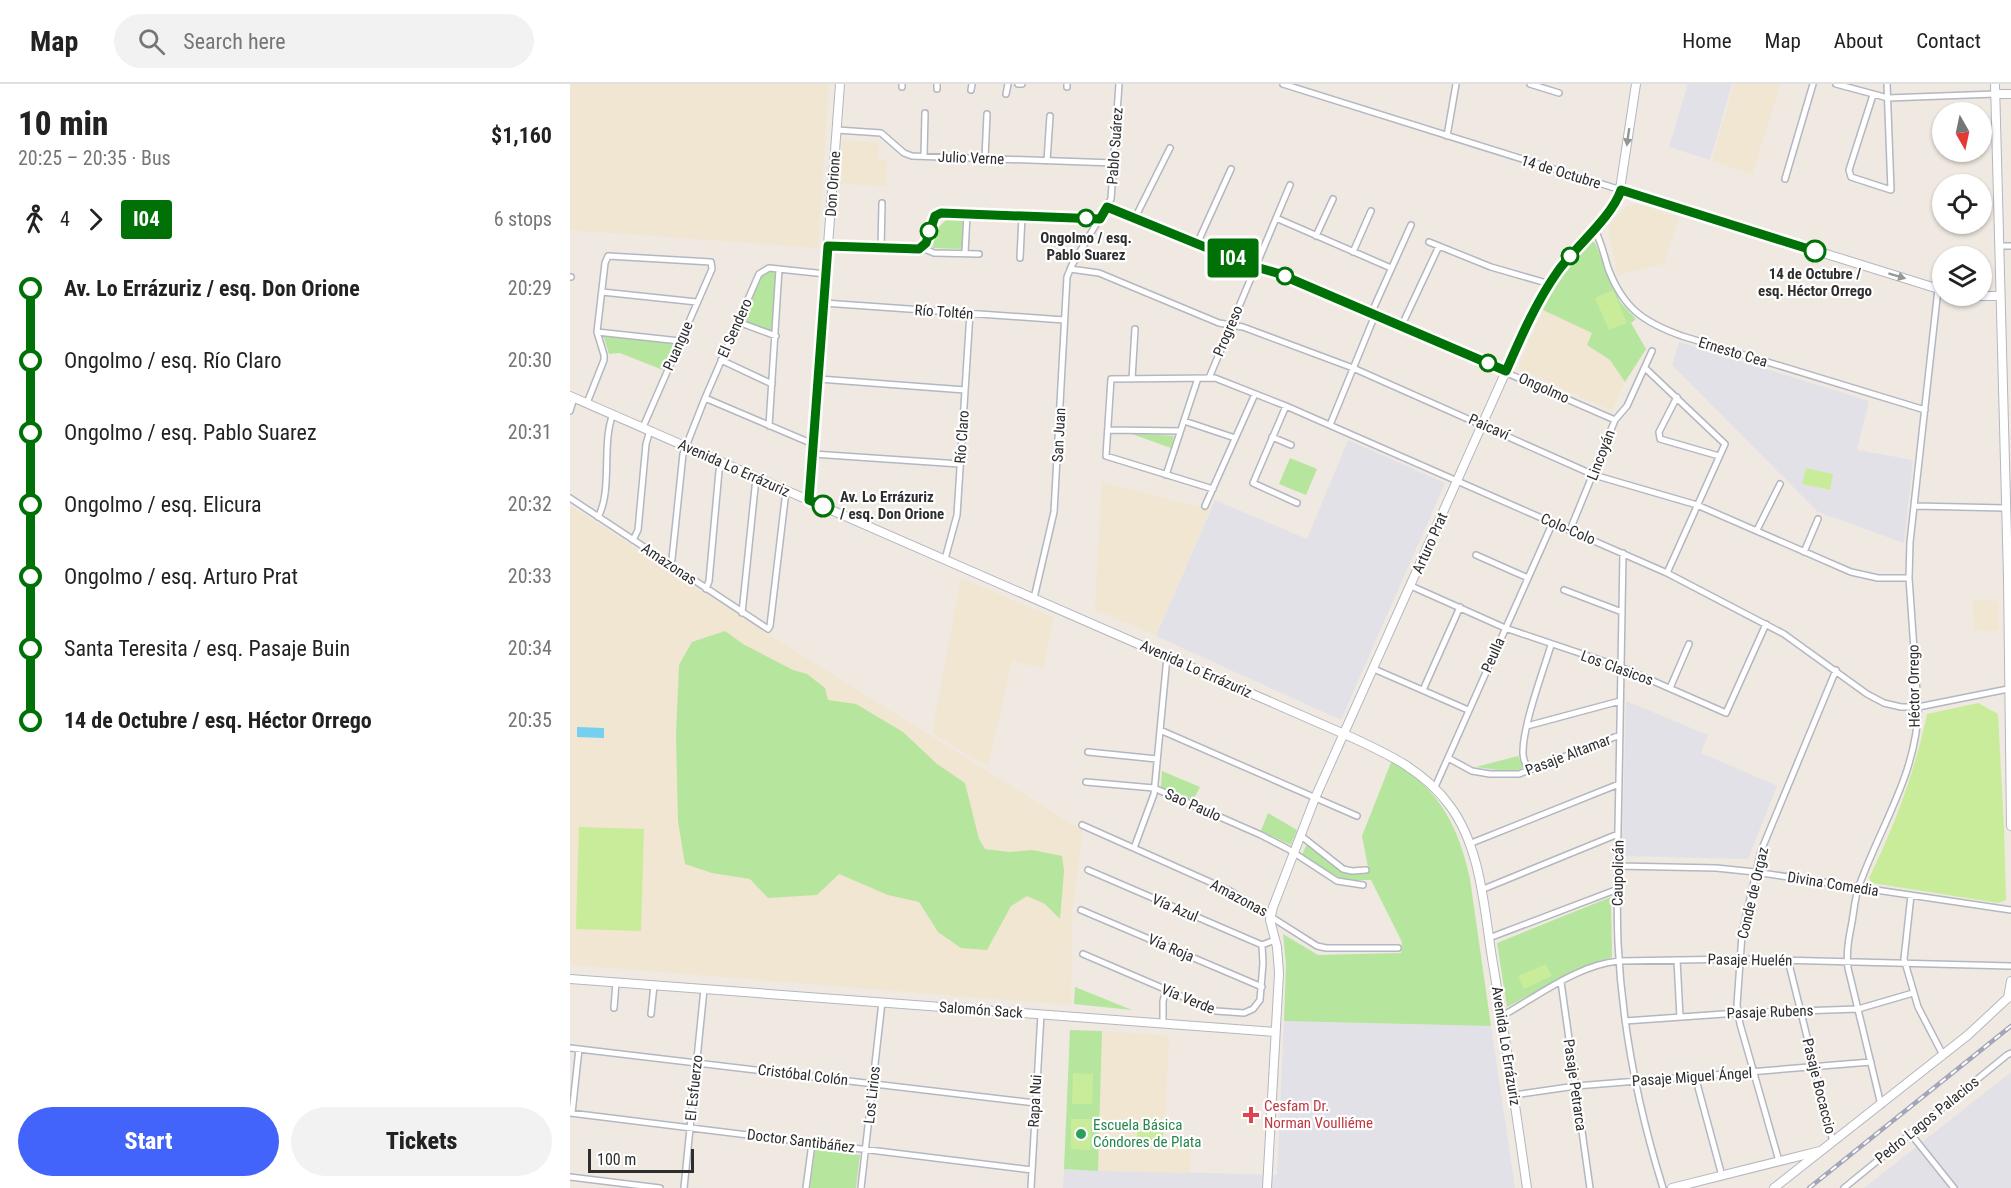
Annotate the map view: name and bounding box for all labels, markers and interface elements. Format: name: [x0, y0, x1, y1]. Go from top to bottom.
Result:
search box: [114, 14, 534, 68]
text: Map: [30, 25, 78, 58]
icon: search: [135, 25, 168, 58]
text: Search here: [183, 29, 286, 54]
text: Home: [1682, 29, 1732, 53]
text: Map: [1765, 29, 1801, 53]
text: About: [1834, 29, 1883, 53]
text: Contact: [1916, 29, 1981, 53]
north arrow: [1932, 102, 1992, 162]
map controls: [1932, 102, 1992, 306]
text: 10 min: [18, 104, 108, 143]
street label: Pablo Suárez: [1103, 107, 1127, 185]
text: $1,160: [491, 123, 552, 148]
one-way arrow: [1624, 128, 1633, 147]
text: 20:25 – 20:35 · Bus: [18, 146, 171, 170]
street label: Julio Verne: [938, 148, 1004, 168]
street label: Don Orione: [822, 151, 844, 217]
street label: 14 de Octubre: [1519, 151, 1603, 193]
button: locate: [1932, 174, 1992, 234]
icon: walk: [18, 203, 51, 236]
icon: forward: [79, 203, 112, 236]
text: 4: [60, 207, 70, 231]
text: I04: [133, 207, 160, 231]
text: 6 stops: [494, 207, 552, 231]
marker: Ongolmo / esq. Pablo Suarez: [1077, 209, 1095, 227]
unlabelled marker: [920, 222, 938, 240]
place label: Ongolmo / esq. Pablo Suarez: [1040, 229, 1132, 264]
line badge: I04: [1198, 238, 1268, 278]
marker: 14 de Octubre / esq. Héctor Orrego: [1804, 240, 1826, 262]
text: I04: [1220, 246, 1246, 270]
button: layers: [1932, 246, 1992, 306]
unlabelled marker: [1561, 247, 1579, 265]
place label: 14 de Octubre / esq. Héctor Orrego: [1758, 265, 1872, 300]
unlabelled marker: [1276, 267, 1294, 285]
one-way arrow: [1888, 272, 1906, 281]
text: Av. Lo Errázuriz / esq. Don Orione: [64, 276, 360, 301]
text: 20:29: [508, 276, 552, 300]
street label: El Sendero: [714, 296, 756, 360]
street label: Río Toltén: [914, 301, 974, 323]
street label: Progreso: [1209, 303, 1247, 359]
street label: Puangue: [659, 319, 697, 373]
street label: Ernesto Cea: [1696, 333, 1770, 371]
text: Ongolmo / esq. Río Claro: [64, 348, 281, 373]
text: 20:30: [508, 348, 552, 372]
unlabelled marker: [1479, 354, 1497, 372]
street label: Ongolmo: [1516, 369, 1572, 407]
street label: San Juan: [1049, 407, 1069, 463]
street label: Río Claro: [951, 410, 973, 464]
street label: Paicaví: [1466, 410, 1514, 445]
text: Ongolmo / esq. Pablo Suarez: [64, 420, 317, 445]
text: 20:31: [508, 420, 552, 444]
street label: Lincoyán: [1583, 427, 1619, 483]
street label: Avenida Lo Errázuriz: [675, 435, 793, 501]
place label: Av. Lo Errázuriz / esq. Don Orione: [840, 488, 944, 523]
text: Ongolmo / esq. Elicura: [64, 492, 262, 517]
text: 20:32: [508, 492, 552, 516]
marker: Av. Lo Errázuriz / esq. Don Orione: [812, 495, 834, 517]
street label: Colo-Colo: [1538, 509, 1598, 549]
street label: Arturo Prat: [1409, 510, 1451, 576]
street label: Amazonas: [638, 539, 700, 589]
text: Ongolmo / esq. Arturo Prat: [64, 564, 298, 589]
text: 20:33: [508, 564, 552, 588]
street label: Peulla: [1477, 635, 1509, 675]
text: Santa Teresita / esq. Pasaje Buin: [64, 636, 350, 661]
text: 20:34: [508, 636, 552, 660]
street label: Avenida Lo Errázuriz: [1137, 636, 1255, 702]
street label: Héctor Orrego: [1904, 644, 1924, 728]
street label: Los Clasicos: [1578, 647, 1656, 689]
text: 14 de Octubre / esq. Héctor Orrego: [64, 708, 372, 733]
text: 20:35: [508, 708, 552, 732]
street label: Pasaje Altamar: [1523, 730, 1614, 780]
street label: Sao Paulo: [1162, 785, 1224, 825]
street label: Caupolicán: [1608, 840, 1628, 906]
street label: Conde de Orgaz: [1734, 845, 1772, 941]
street label: Divina Comedia: [1786, 868, 1880, 900]
street label: Amazonas: [1207, 875, 1271, 921]
street label: Vía Azul: [1149, 890, 1201, 926]
street label: Vía Roja: [1145, 930, 1197, 966]
street label: Pasaje Huelén: [1708, 950, 1792, 970]
street label: Vía Verde: [1158, 980, 1218, 1018]
street label: Avenida Lo Errázuriz: [1488, 985, 1524, 1107]
street label: Salomón Sack: [938, 998, 1024, 1022]
street label: Pasaje Rubens: [1726, 1001, 1814, 1023]
street label: Pasaje Bocaccio: [1798, 1036, 1840, 1136]
street label: Pasaje Petrarca: [1560, 1038, 1590, 1132]
street label: El Esfuerzo: [682, 1054, 706, 1122]
street label: Cristóbal Colón: [757, 1061, 849, 1089]
street label: Pasaje Miguel Ángel: [1631, 1064, 1753, 1090]
street label: Los Lirios: [860, 1065, 884, 1125]
street label: Pedro Lagos Palacios: [1871, 1073, 1983, 1167]
street label: Rapa Nui: [1025, 1074, 1045, 1128]
place label: Cesfam Dr. Norman Voulliéme: [1264, 1097, 1373, 1132]
marker: Cesfam Dr. Norman Voulliéme: [1242, 1106, 1260, 1124]
button: Start: [18, 1107, 279, 1176]
button: Tickets: [291, 1107, 552, 1176]
place label: Escuela Básica Cóndores de Plata: [1093, 1116, 1202, 1151]
street label: Doctor Santibáñez: [746, 1125, 856, 1157]
marker: Escuela Básica Cóndores de Plata: [1074, 1127, 1088, 1141]
scale bar: [588, 1146, 694, 1174]
text: 100 m: [597, 1150, 636, 1169]

